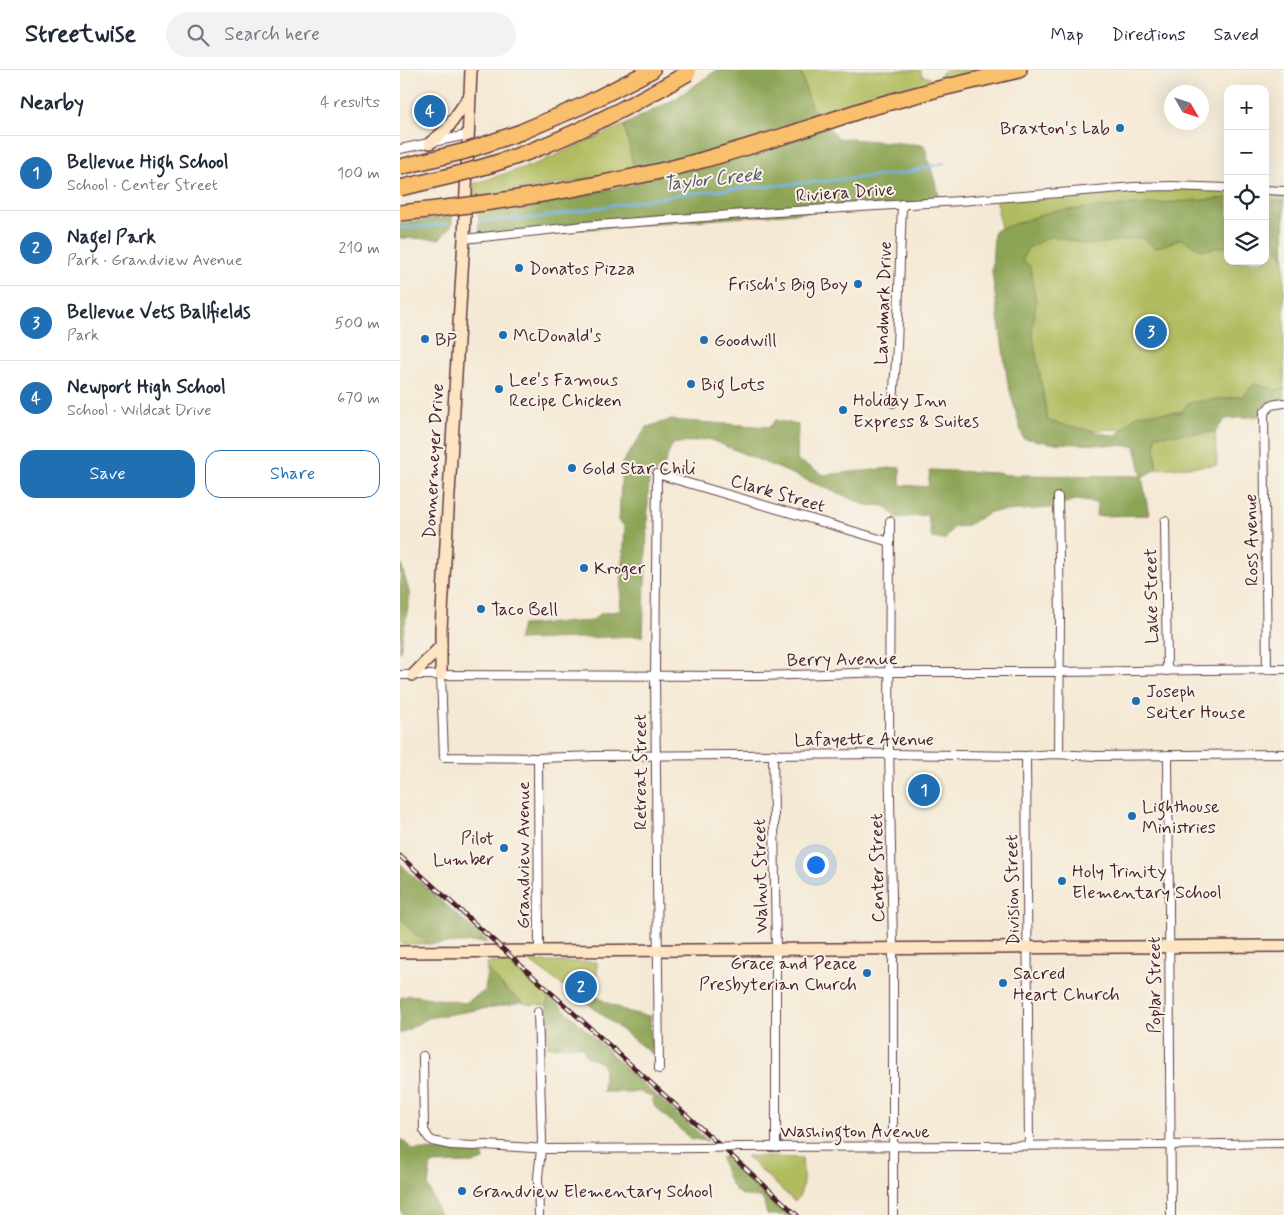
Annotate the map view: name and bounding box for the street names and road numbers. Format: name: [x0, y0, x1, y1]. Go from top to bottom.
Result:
street label: Riviera Drive: [795, 178, 895, 208]
street label: Landmark Drive: [870, 241, 898, 365]
street label: Donnermeyer Drive: [418, 383, 450, 539]
street label: Clark Street: [728, 469, 828, 519]
street label: Ross Avenue: [1239, 494, 1265, 586]
street label: Lake Street: [1139, 548, 1165, 644]
street label: Berry Avenue: [786, 647, 898, 673]
street label: Retreat Street: [629, 714, 653, 830]
street label: Lafayette Avenue: [794, 728, 934, 752]
street label: Grandview Avenue: [512, 781, 536, 929]
street label: Center Street: [865, 813, 891, 923]
street label: Walnut Street: [748, 818, 774, 933]
street label: Division Street: [1000, 834, 1026, 946]
street label: Poplar Street: [1143, 936, 1167, 1034]
street label: Washington Avenue: [780, 1120, 930, 1146]

